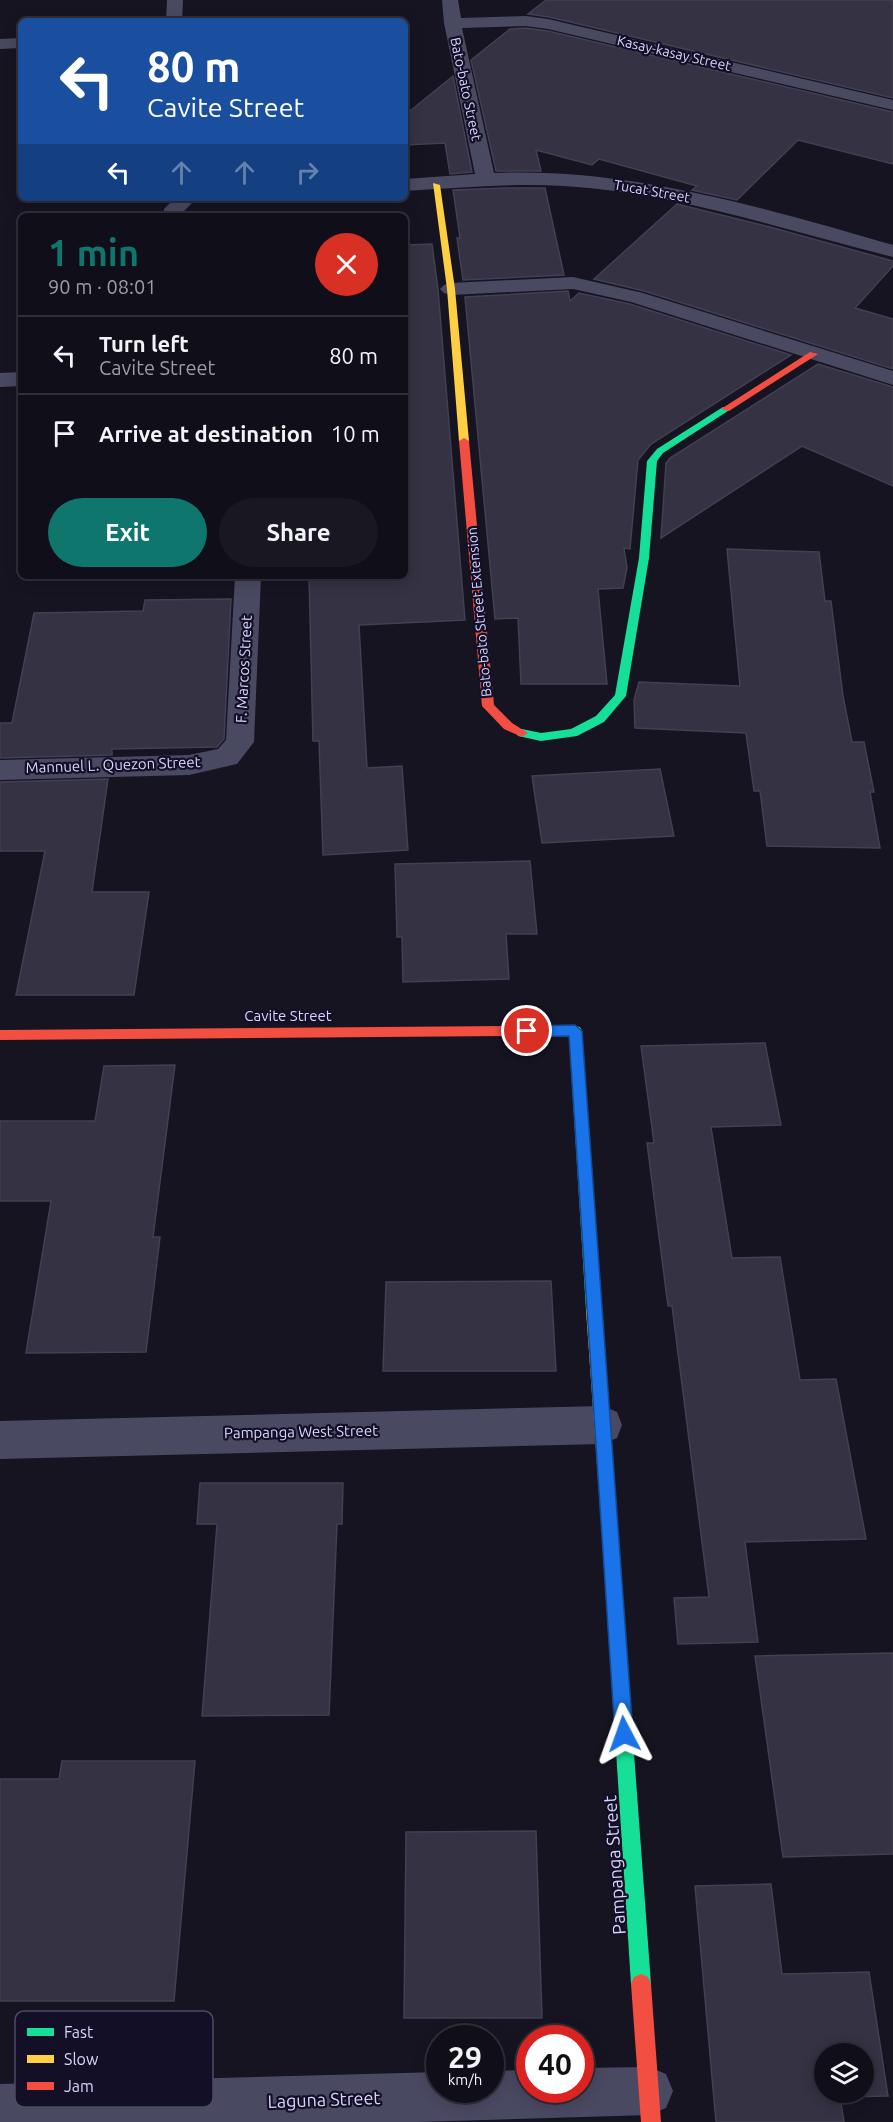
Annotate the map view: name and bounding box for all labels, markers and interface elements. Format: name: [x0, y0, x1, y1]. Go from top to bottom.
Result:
street label: Kasay-kasay Street: [616, 32, 733, 74]
street label: Bato-bato Street: [447, 36, 485, 143]
icon: left: [48, 42, 126, 120]
text: 80 m: [147, 43, 241, 90]
text: Cavite Street: [147, 92, 304, 122]
icon: left: [102, 156, 135, 189]
icon: ahead: [165, 156, 198, 189]
icon: ahead: [228, 156, 261, 189]
icon: right: [291, 156, 324, 189]
street label: Tucat Street: [613, 176, 692, 206]
text: 1 min: [48, 232, 139, 273]
button: close: [315, 233, 378, 296]
text: 90 m · 08:01: [48, 275, 157, 298]
text: Turn left: [99, 331, 189, 356]
icon: left: [48, 339, 81, 372]
text: 80 m: [329, 343, 378, 368]
text: Cavite Street: [99, 356, 215, 379]
icon: arrive: [48, 417, 81, 450]
text: Arrive at destination: [99, 421, 313, 446]
text: 10 m: [331, 421, 380, 446]
button: Exit: [48, 498, 207, 567]
button: Share: [219, 498, 378, 567]
street label: Bato-bato Street Extension: [464, 526, 494, 698]
street label: F. Marcos Street: [232, 614, 255, 723]
street label: Mannuel L. Quezon Street: [25, 753, 201, 776]
pin: [501, 1005, 552, 1056]
street label: Cavite Street: [244, 1007, 332, 1024]
icon: arrive: [510, 1014, 543, 1047]
street label: Pampanga West Street: [224, 1422, 378, 1441]
position arrow: [592, 1702, 656, 1766]
street label: Pampanga Street: [599, 1795, 629, 1935]
legend: [15, 2011, 213, 2107]
text: Fast: [64, 2023, 94, 2041]
speed limit sign: 40: [516, 2025, 594, 2103]
text: 29: [448, 2040, 482, 2074]
map controls: [814, 2043, 874, 2103]
button: layers: [814, 2043, 874, 2103]
text: Slow: [64, 2050, 99, 2068]
text: km/h: [448, 2071, 482, 2088]
text: Jam: [64, 2077, 94, 2095]
street label: Laguna Street: [267, 2087, 381, 2111]

